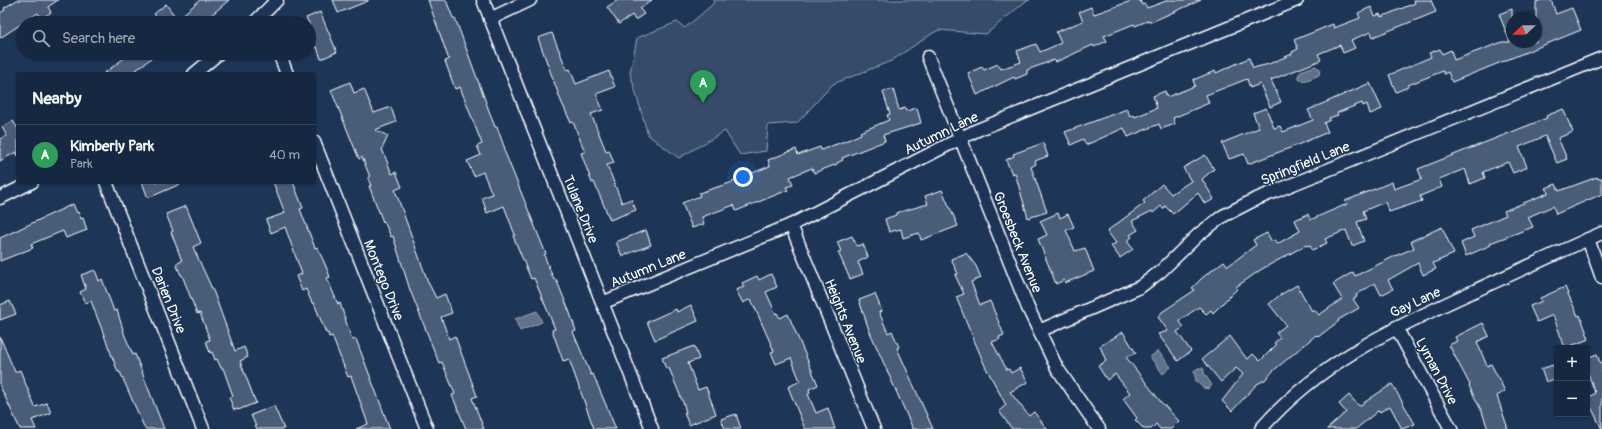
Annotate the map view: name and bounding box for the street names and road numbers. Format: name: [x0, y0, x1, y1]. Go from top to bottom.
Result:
street label: Autumn Lane: [902, 108, 981, 159]
street label: Springfield Lane: [1258, 138, 1352, 189]
street label: Tulane Drive: [559, 173, 602, 246]
street label: Groesbeck Avenue: [990, 189, 1046, 295]
street label: Montego Drive: [360, 237, 407, 323]
street label: Autumn Lane: [608, 246, 689, 291]
street label: Darien Drive: [147, 264, 190, 336]
street label: Heights Avenue: [821, 277, 870, 366]
street label: Gay Lane: [1387, 283, 1443, 321]
street label: Lyman Drive: [1412, 335, 1461, 408]

